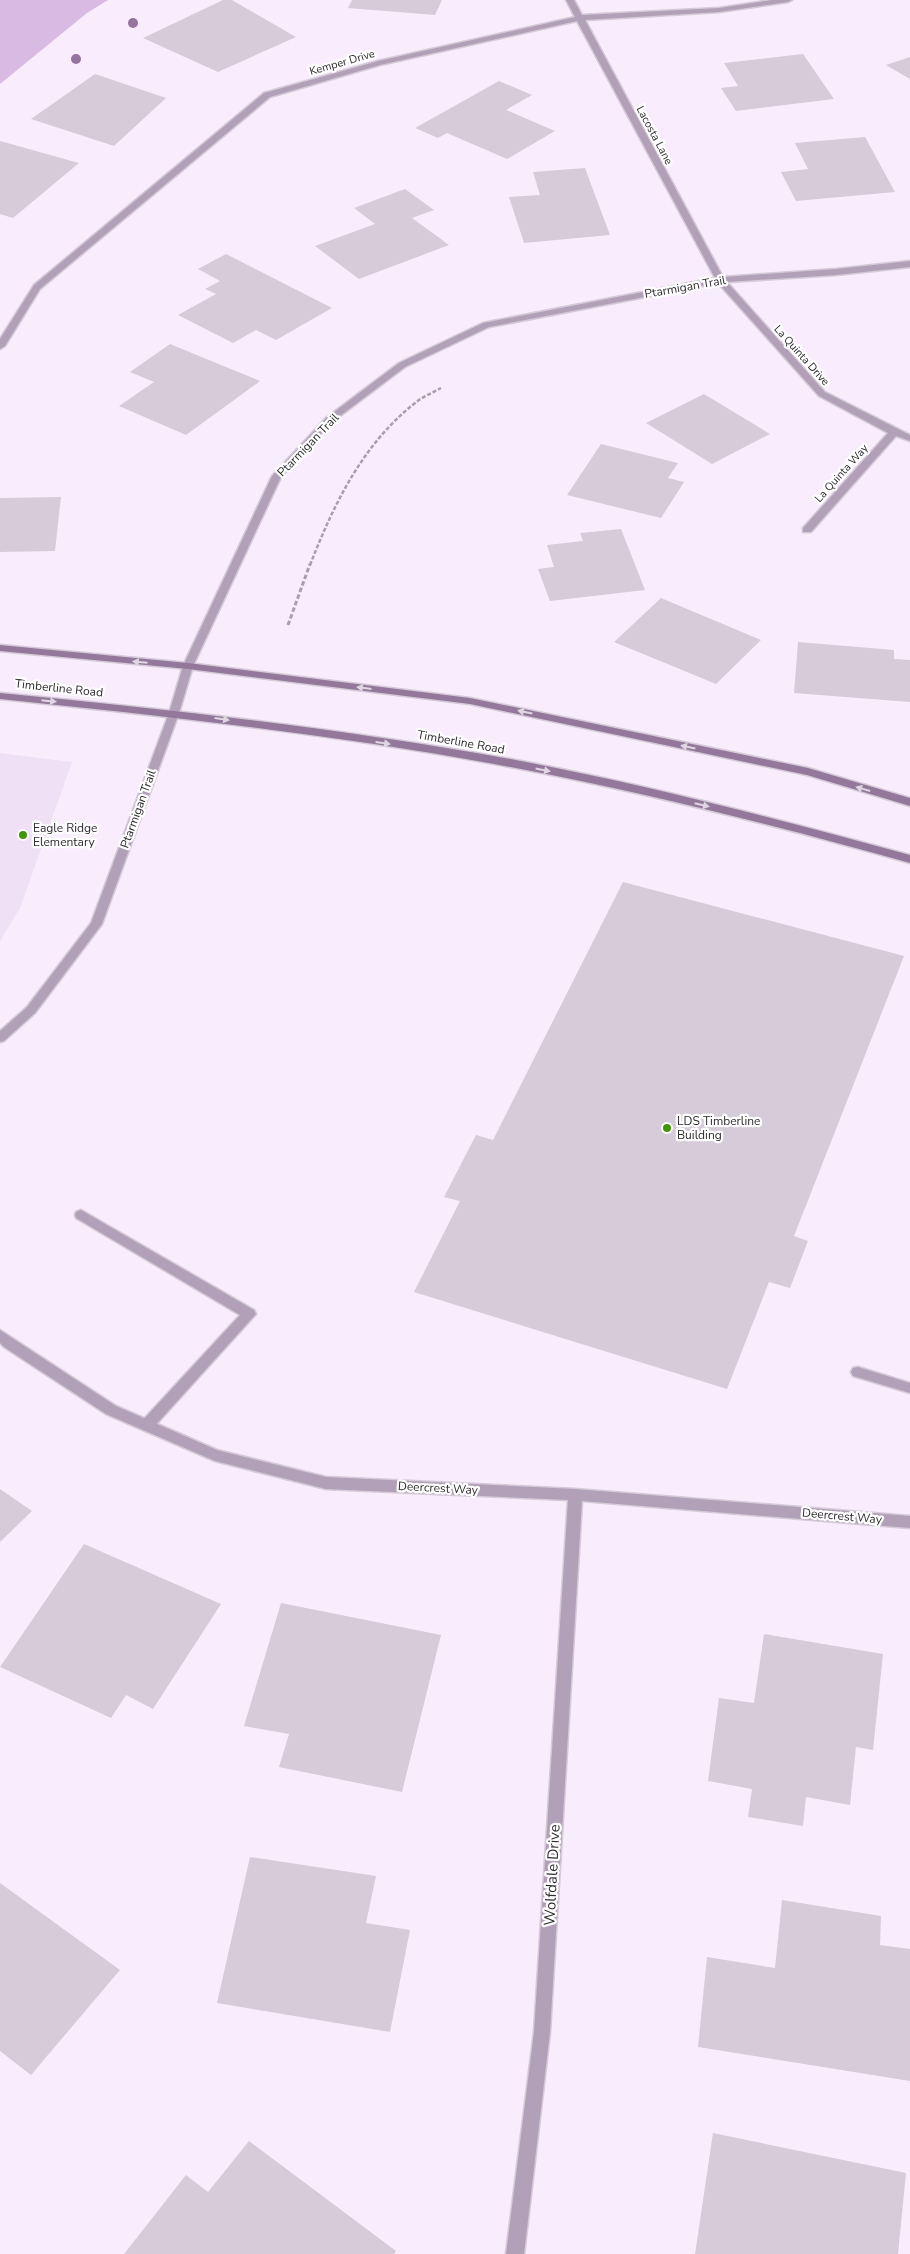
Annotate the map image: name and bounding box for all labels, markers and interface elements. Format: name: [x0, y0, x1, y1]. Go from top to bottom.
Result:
street label: Kemper Drive: [308, 46, 377, 79]
street label: Lacosta Lane: [633, 103, 676, 167]
street label: Ptarmigan Trail: [643, 272, 727, 302]
street label: La Quinta Drive: [770, 322, 833, 389]
street label: Ptarmigan Trail: [274, 410, 343, 480]
street label: La Quinta Way: [811, 441, 872, 506]
one-way arrow: [131, 658, 147, 666]
street label: Timberline Road: [14, 675, 104, 701]
one-way arrow: [356, 684, 372, 692]
one-way arrow: [41, 697, 57, 705]
one-way arrow: [516, 708, 532, 716]
one-way arrow: [215, 716, 231, 724]
street label: Timberline Road: [416, 726, 506, 758]
one-way arrow: [375, 739, 391, 747]
one-way arrow: [681, 743, 696, 751]
street label: Ptarmigan Trail: [116, 767, 160, 850]
one-way arrow: [536, 767, 552, 775]
one-way arrow: [856, 784, 871, 792]
one-way arrow: [695, 801, 710, 809]
place label: Eagle Ridge Elementary: [33, 820, 97, 850]
marker: Eagle Ridge Elementary: [17, 829, 29, 841]
place label: LDS Timberline Building: [677, 1113, 760, 1143]
marker: LDS Timberline Building: [661, 1122, 673, 1134]
street label: Deercrest Way: [398, 1478, 479, 1498]
street label: Deercrest Way: [801, 1505, 883, 1528]
street label: Wolfdale Drive: [539, 1824, 565, 1926]

